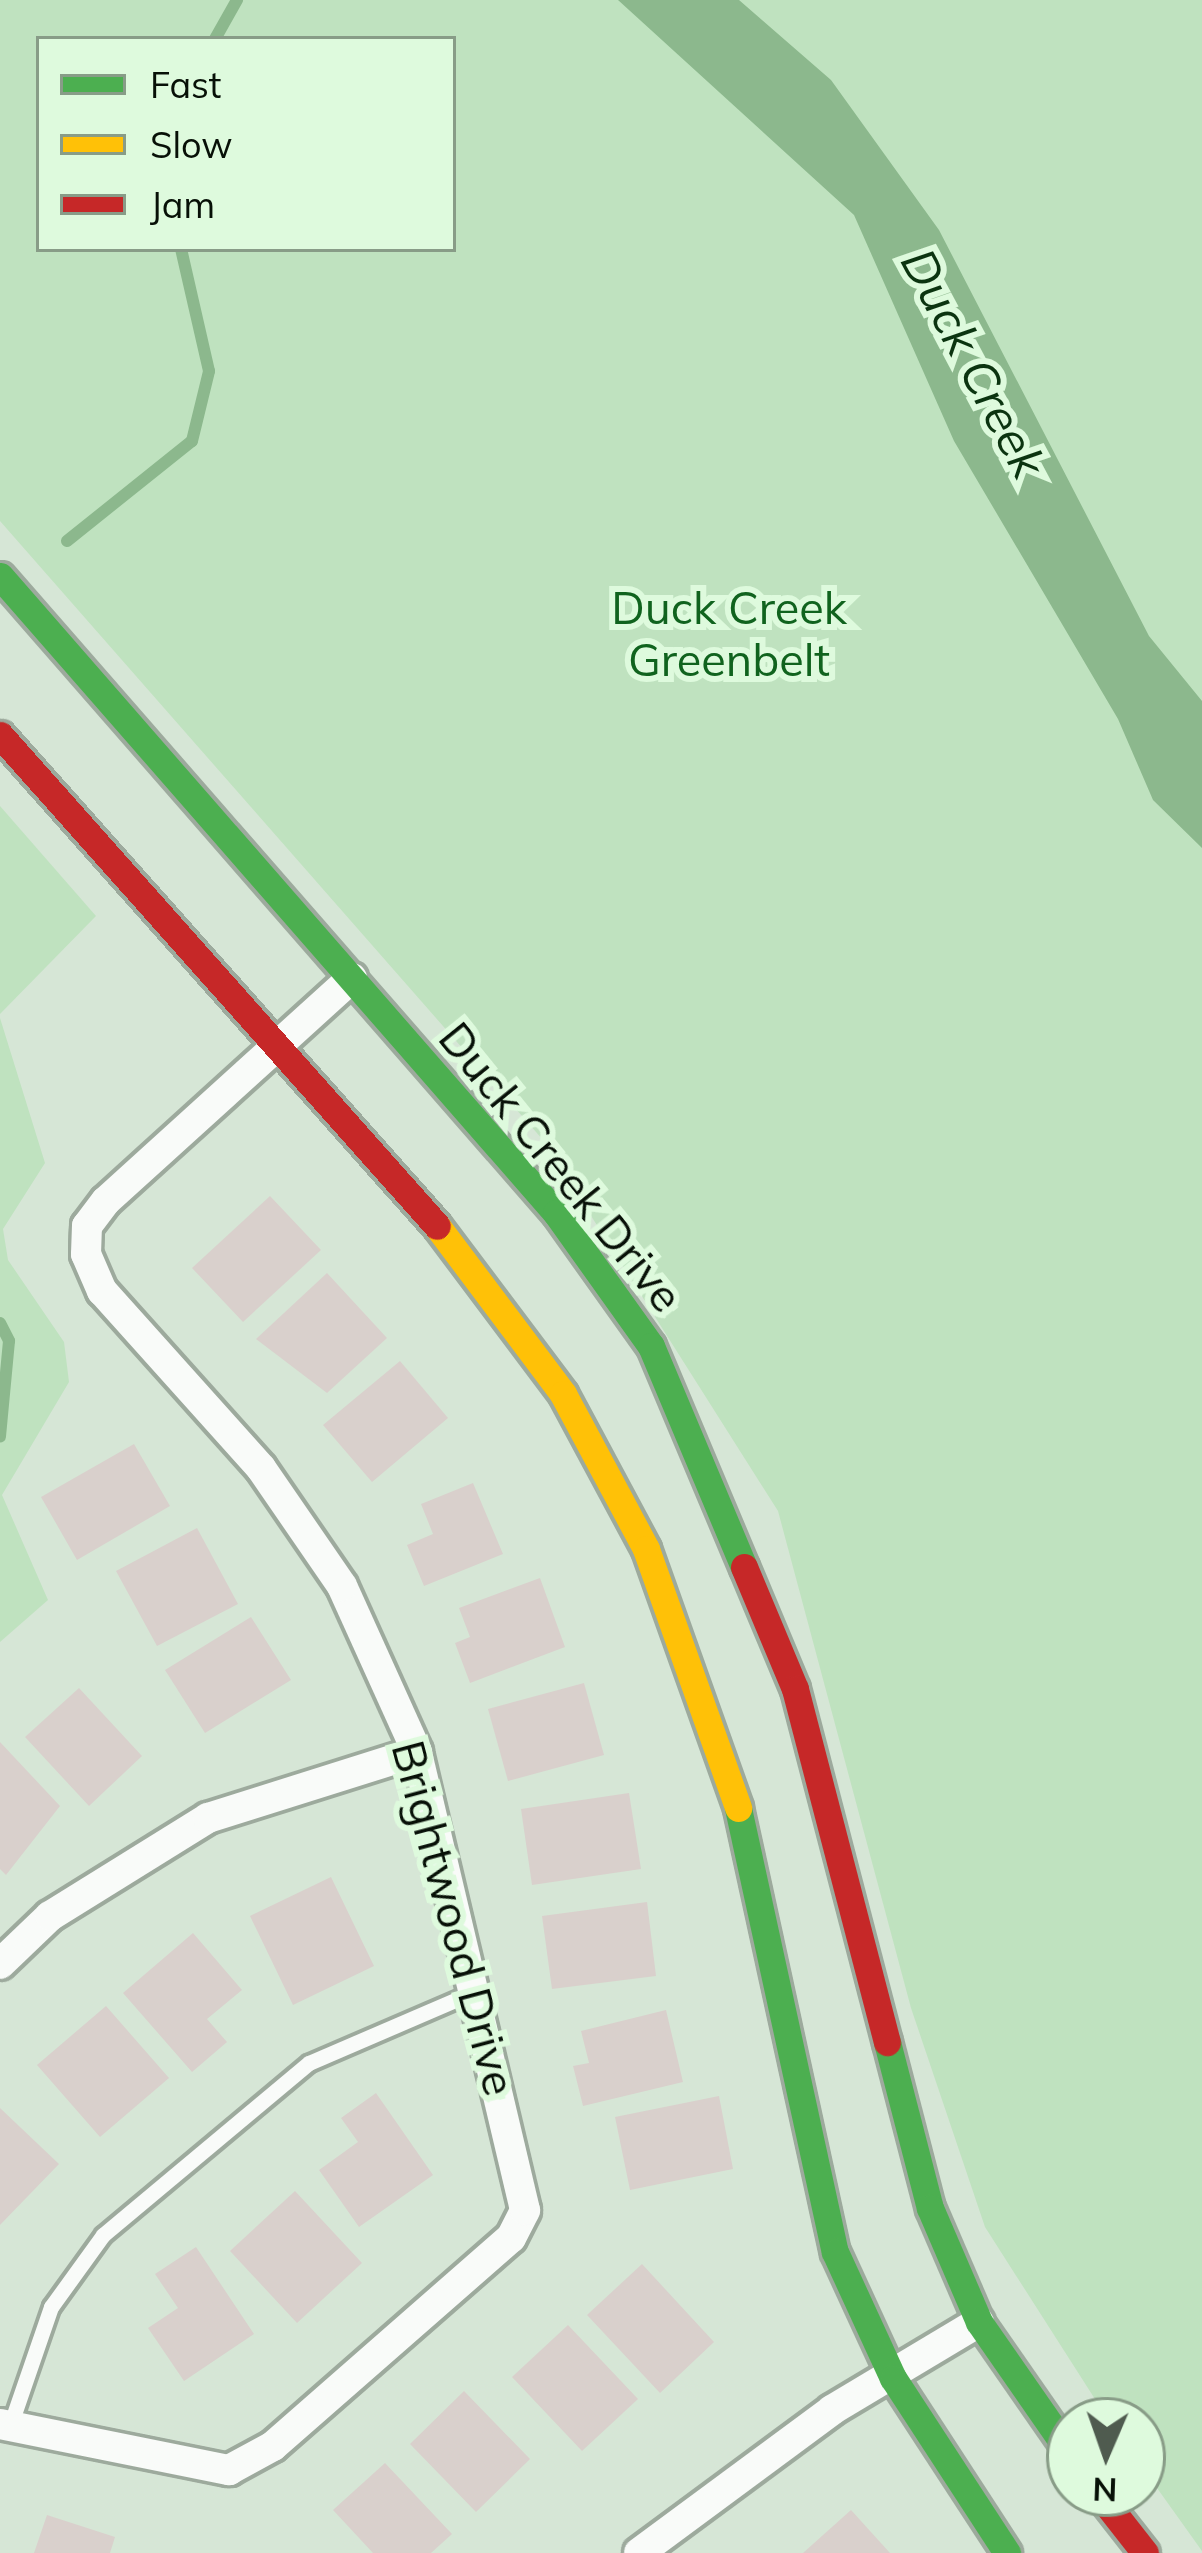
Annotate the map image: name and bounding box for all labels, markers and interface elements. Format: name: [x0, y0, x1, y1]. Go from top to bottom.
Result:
legend: [36, 36, 456, 252]
text: Fast: [150, 62, 221, 107]
text: Slow: [150, 122, 233, 167]
text: Jam: [150, 182, 215, 227]
water label: Duck Creek: [890, 238, 1058, 488]
park label: Duck Creek Greenbelt: [611, 581, 847, 687]
street label: Duck Creek Drive: [428, 1012, 694, 1322]
street label: Brightwood Drive: [381, 1735, 527, 2101]
north arrow: [1046, 2397, 1166, 2517]
text: N: [1092, 2470, 1118, 2511]

